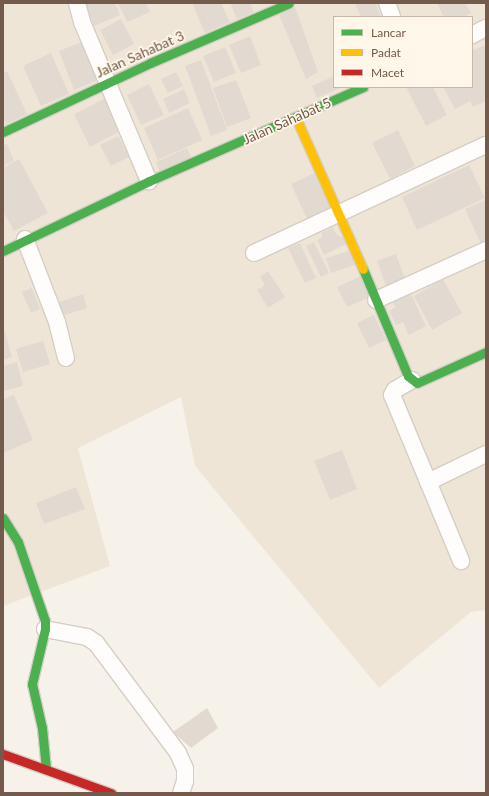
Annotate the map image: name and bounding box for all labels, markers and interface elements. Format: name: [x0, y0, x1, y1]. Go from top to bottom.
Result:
legend: [333, 16, 473, 88]
text: Lancar: [371, 25, 406, 40]
street label: Jalan Sahabat 3: [93, 27, 187, 81]
text: Padat: [371, 45, 401, 60]
text: Macet: [371, 65, 404, 80]
street label: Jalan Sahabat 5: [240, 94, 334, 148]

